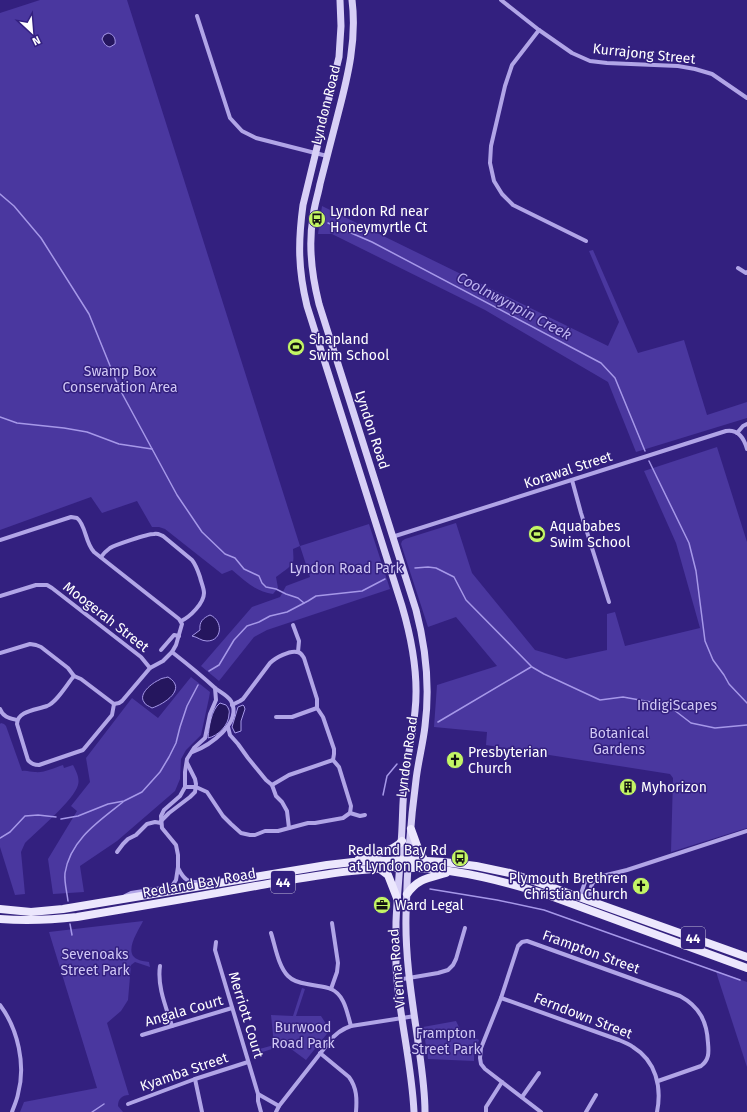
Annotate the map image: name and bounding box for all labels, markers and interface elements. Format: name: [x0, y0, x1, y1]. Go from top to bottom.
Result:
north arrow: [12, 12, 52, 52]
text: N: [30, 33, 42, 48]
street label: Kurrajong Street: [592, 40, 697, 68]
street label: Lyndon Road: [308, 63, 344, 147]
place label: Lyndon Rd near Honeymyrtle Ct: [330, 203, 429, 236]
bus stop icon: Lyndon Rd near Honeymyrtle Ct: [307, 209, 327, 229]
water label: Coolnwynpin Creek: [453, 268, 575, 344]
place label: Shapland Swim School: [309, 331, 389, 364]
sports icon: Shapland Swim School: [286, 337, 306, 357]
park label: Swamp Box Conservation Area: [63, 363, 178, 396]
street label: Lyndon Road: [351, 388, 393, 472]
street label: Korawal Street: [522, 447, 615, 492]
place label: Aquababes Swim School: [550, 518, 630, 551]
sports icon: Aquababes Swim School: [527, 524, 547, 544]
park label: Lyndon Road Park: [289, 560, 403, 577]
street label: Moogerah Street: [60, 578, 153, 656]
park label: IndigiScapes: [637, 697, 718, 714]
street label: Lyndon Road: [393, 715, 421, 799]
park label: Botanical Gardens: [589, 725, 649, 758]
place label: Presbyterian Church: [468, 744, 548, 777]
church icon: Presbyterian Church: [445, 750, 465, 770]
building icon: Myhorizon: [618, 777, 638, 797]
place label: Myhorizon: [641, 779, 707, 796]
place label: Redland Bay Rd at Lyndon Road: [348, 842, 447, 875]
bus stop icon: Redland Bay Rd at Lyndon Road: [450, 848, 470, 868]
street label: Redland Bay Road: [141, 865, 257, 901]
place label: Plymouth Brethren Christian Church: [509, 870, 628, 903]
road number: 44: [271, 871, 295, 893]
church icon: Plymouth Brethren Christian Church: [631, 876, 651, 896]
office icon: Ward Legal: [372, 895, 392, 915]
place label: Ward Legal: [395, 897, 464, 914]
street label: Frampton Street: [540, 927, 643, 978]
road number: 44: [681, 927, 705, 949]
street label: Vienna Road: [385, 928, 409, 1008]
park label: Sevenoaks Street Park: [60, 946, 130, 979]
street label: Merriott Court: [225, 970, 268, 1061]
street label: Ferndown Street: [531, 989, 636, 1043]
street label: Angala Court: [143, 991, 226, 1030]
park label: Burwood Road Park: [271, 1019, 336, 1052]
park label: Frampton Street Park: [411, 1025, 481, 1058]
street label: Kyamba Street: [138, 1049, 231, 1095]

